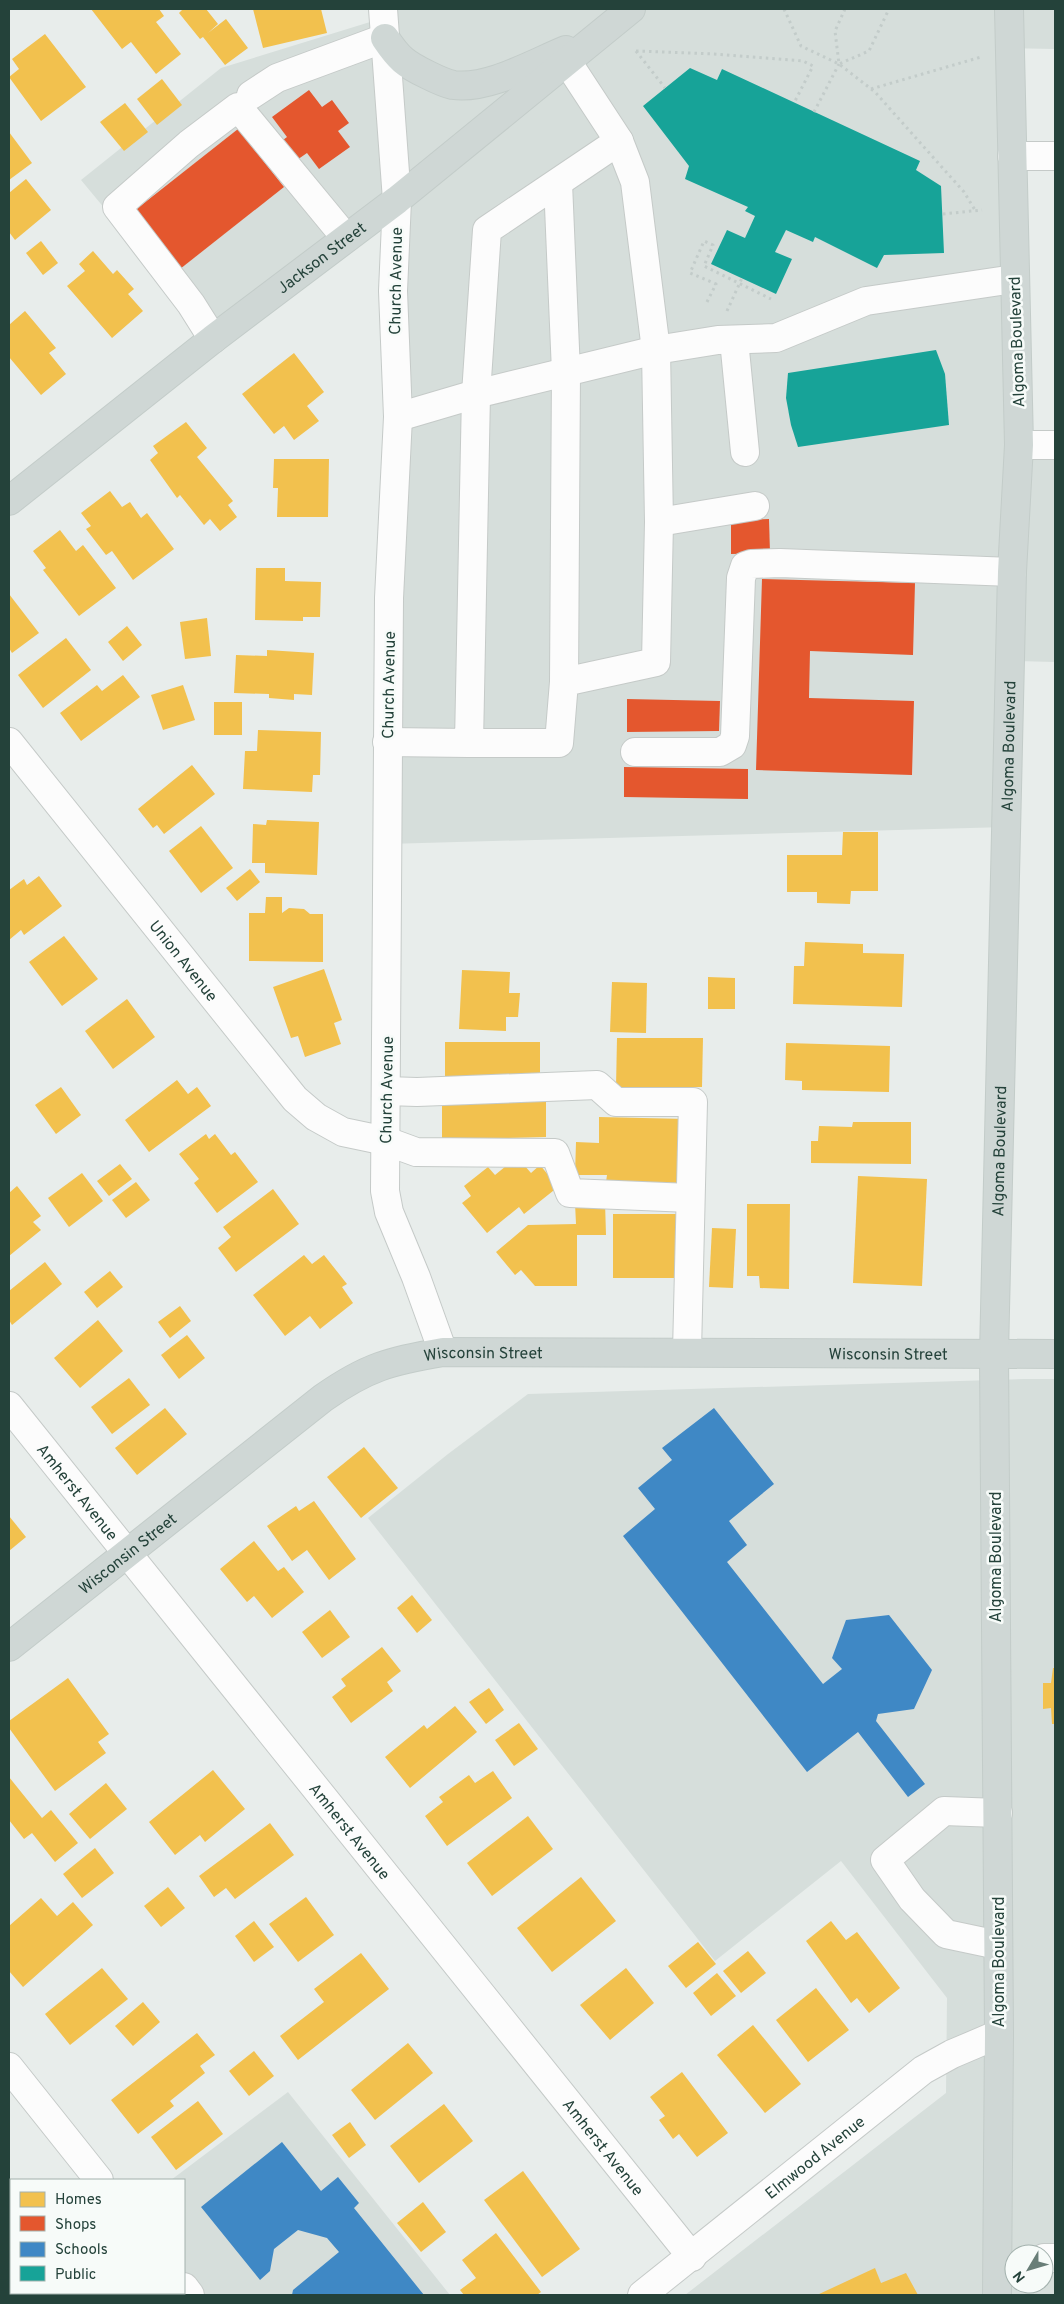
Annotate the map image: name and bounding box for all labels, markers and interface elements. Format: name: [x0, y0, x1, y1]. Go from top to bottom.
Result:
street label: Jackson Street: [274, 219, 371, 299]
street label: Church Avenue: [386, 227, 408, 335]
street label: Algoma Boulevard: [1006, 276, 1030, 408]
street label: Church Avenue: [379, 631, 401, 739]
street label: Algoma Boulevard: [998, 680, 1021, 812]
street label: Union Avenue: [144, 917, 221, 1007]
street label: Church Avenue: [377, 1036, 399, 1144]
street label: Algoma Boulevard: [989, 1085, 1012, 1217]
street label: Wisconsin Street: [422, 1344, 543, 1367]
street label: Wisconsin Street: [829, 1345, 948, 1366]
street label: Amherst Avenue: [31, 1441, 121, 1546]
street label: Algoma Boulevard: [987, 1491, 1007, 1623]
street label: Wisconsin Street: [76, 1510, 182, 1600]
street label: Amherst Avenue: [304, 1780, 393, 1885]
street label: Algoma Boulevard: [990, 1896, 1010, 2028]
street label: Amherst Avenue: [557, 2096, 647, 2201]
street label: Elmwood Avenue: [762, 2112, 870, 2205]
legend: [10, 2179, 185, 2294]
text: Homes: [55, 2191, 102, 2210]
text: Shops: [55, 2216, 96, 2235]
text: Schools: [55, 2241, 108, 2260]
north arrow: [1004, 2244, 1054, 2294]
text: Public: [55, 2266, 96, 2285]
text: N: [1010, 2267, 1030, 2285]

